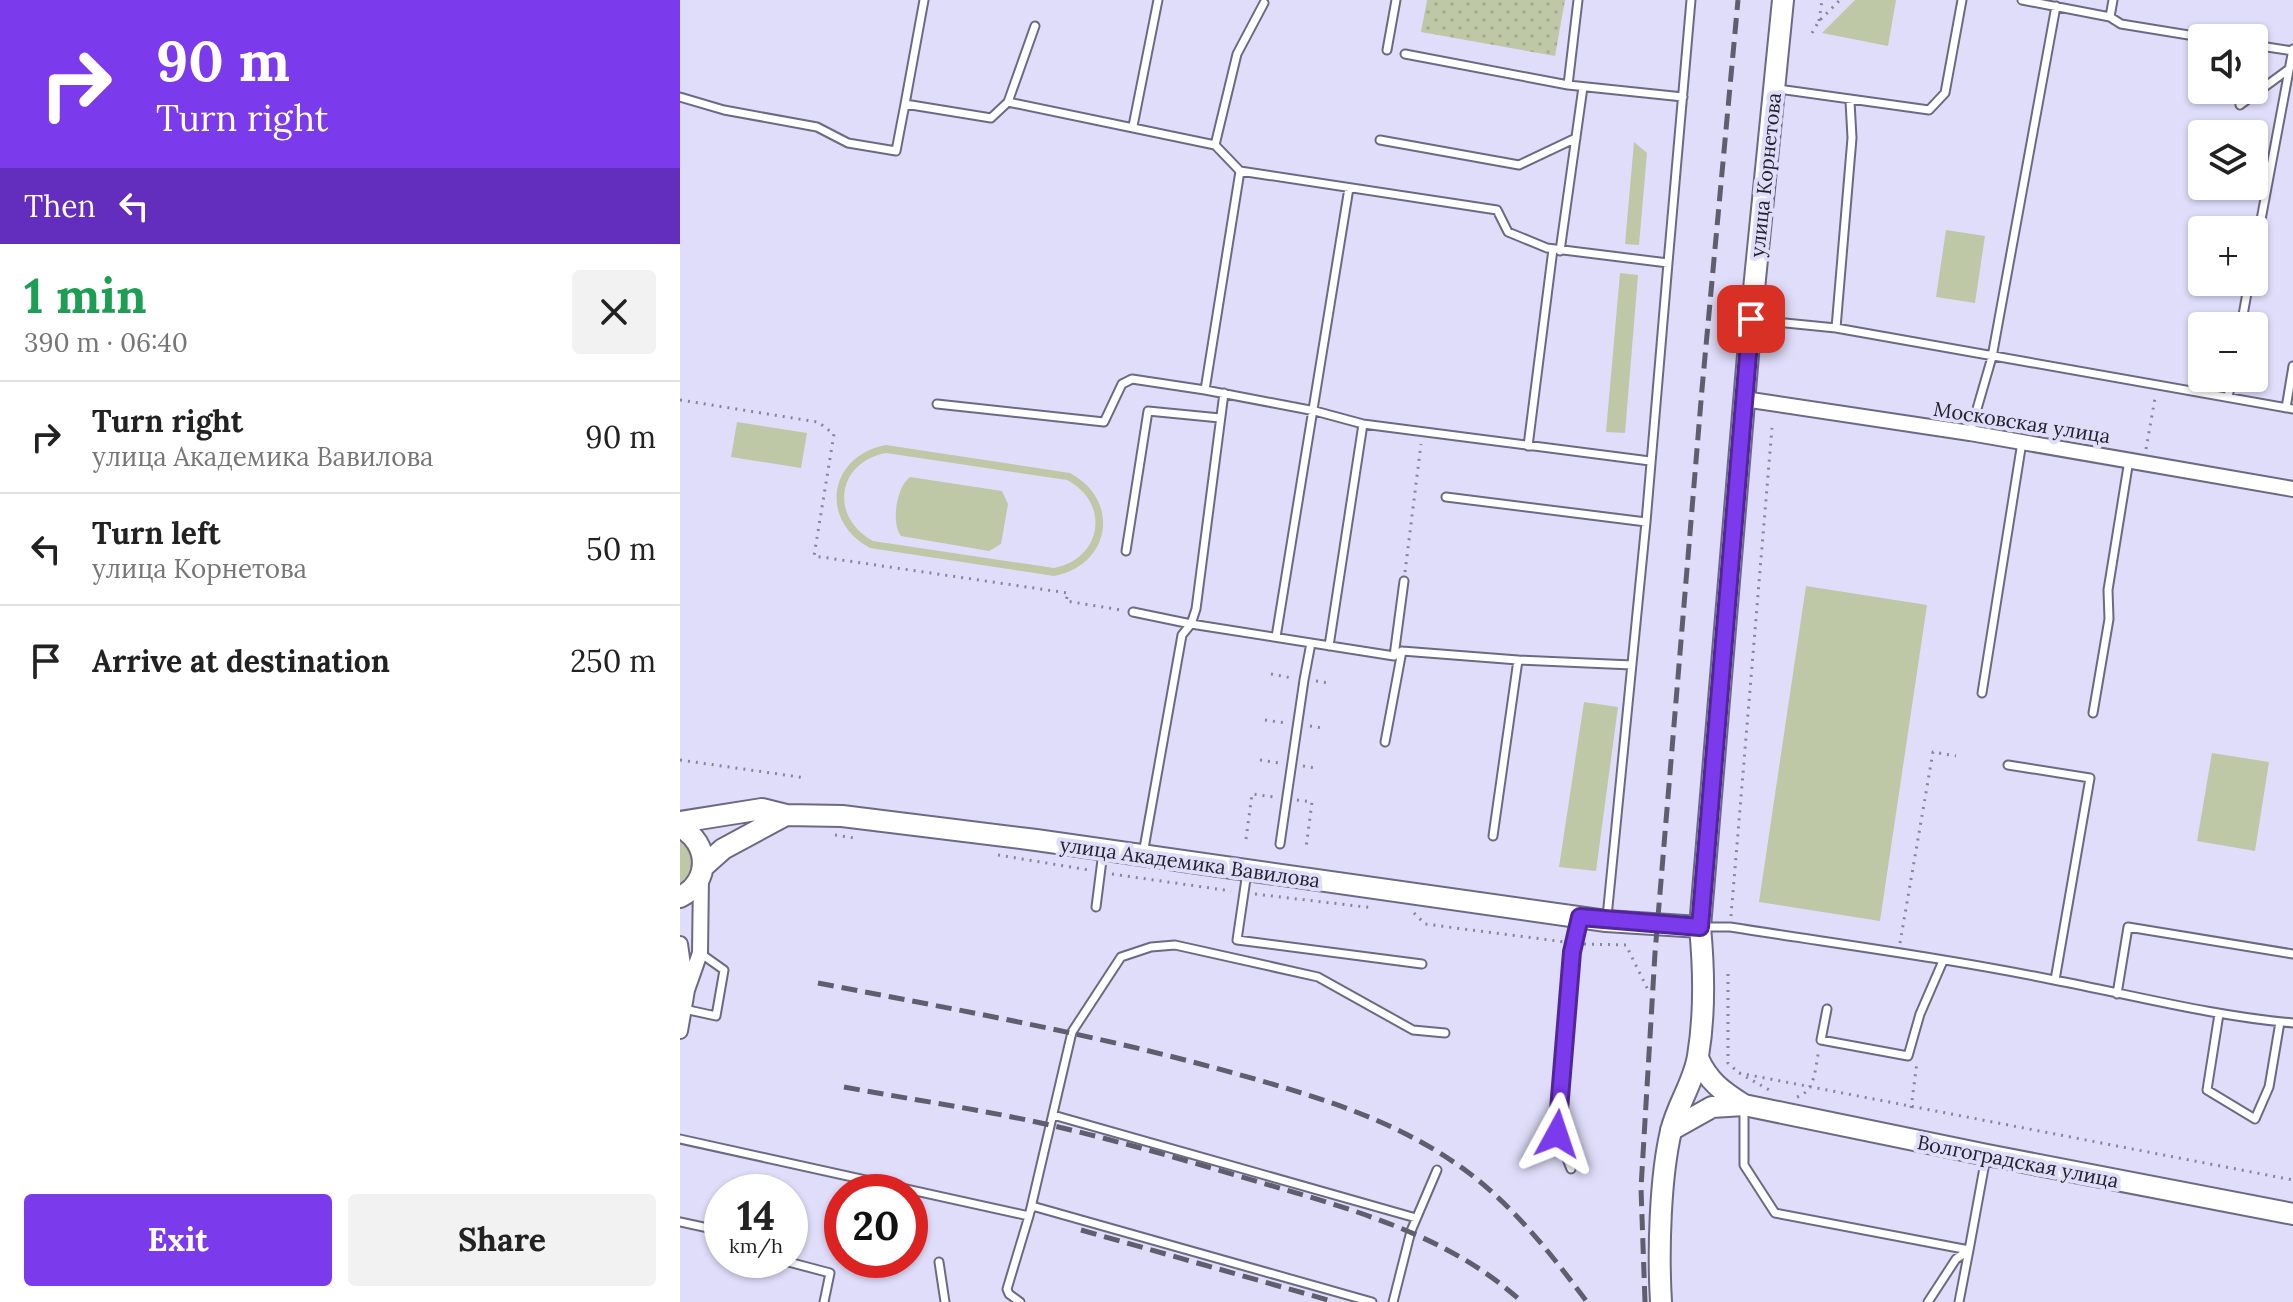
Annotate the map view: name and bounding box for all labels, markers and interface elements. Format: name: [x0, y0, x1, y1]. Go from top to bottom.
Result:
map controls: [2188, 24, 2268, 392]
button: sound: [2188, 24, 2268, 104]
text: 90 m: [156, 25, 290, 96]
icon: right: [24, 32, 128, 136]
street label: улица Корнетова: [1744, 91, 1786, 259]
text: Turn right: [156, 95, 329, 141]
button: layers: [2188, 120, 2268, 200]
icon: left: [112, 184, 156, 228]
text: Then: [24, 187, 96, 225]
button: +: [2188, 216, 2268, 296]
text: 1 min: [24, 265, 147, 326]
button: close: [572, 270, 656, 354]
pin: [1717, 285, 1785, 353]
icon: arrive: [1729, 297, 1773, 341]
button: −: [2188, 312, 2268, 392]
text: 390 m · 06:40: [24, 326, 188, 359]
street label: Московская улица: [1932, 396, 2112, 448]
text: Turn right: [92, 402, 243, 440]
icon: right: [24, 415, 68, 459]
text: 90 m: [585, 418, 656, 456]
text: улица Академика Вавилова: [92, 440, 433, 473]
text: Turn left: [92, 514, 220, 552]
icon: left: [24, 527, 68, 571]
text: 50 m: [586, 530, 656, 568]
text: улица Корнетова: [92, 552, 307, 585]
icon: arrive: [24, 639, 68, 683]
text: Arrive at destination: [92, 642, 390, 680]
text: 250 m: [570, 642, 656, 680]
street label: улица Академика Вавилова: [1058, 831, 1322, 893]
position arrow: [1515, 1092, 1599, 1176]
street label: Волгоградская улица: [1915, 1129, 2121, 1193]
speed limit sign: 20: [824, 1174, 928, 1278]
text: 14: [737, 1190, 775, 1241]
button: Exit: [24, 1194, 332, 1286]
button: Share: [348, 1194, 656, 1286]
text: km/h: [729, 1233, 783, 1258]

